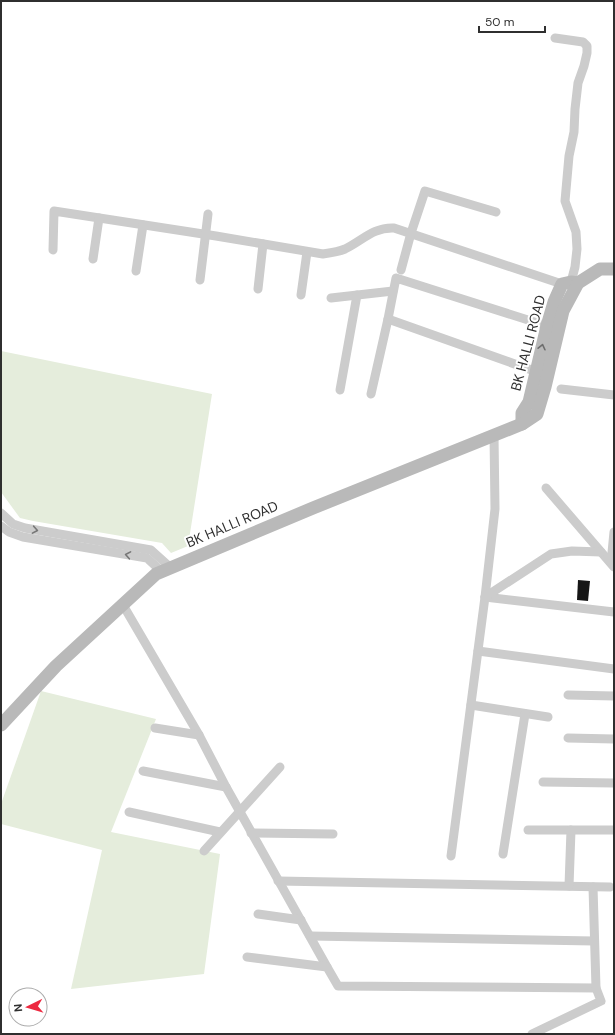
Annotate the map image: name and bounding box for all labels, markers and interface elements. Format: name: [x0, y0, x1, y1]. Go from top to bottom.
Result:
scale bar: [479, 8, 545, 34]
text: 50 m: [485, 14, 514, 30]
street label: BK HALLI ROAD: [507, 293, 549, 393]
one-way arrow: [537, 344, 545, 350]
street label: BK HALLI ROAD: [183, 497, 281, 551]
one-way arrow: [32, 525, 38, 534]
one-way arrow: [125, 551, 131, 560]
north arrow: [8, 987, 48, 1027]
text: N: [11, 1003, 25, 1012]

